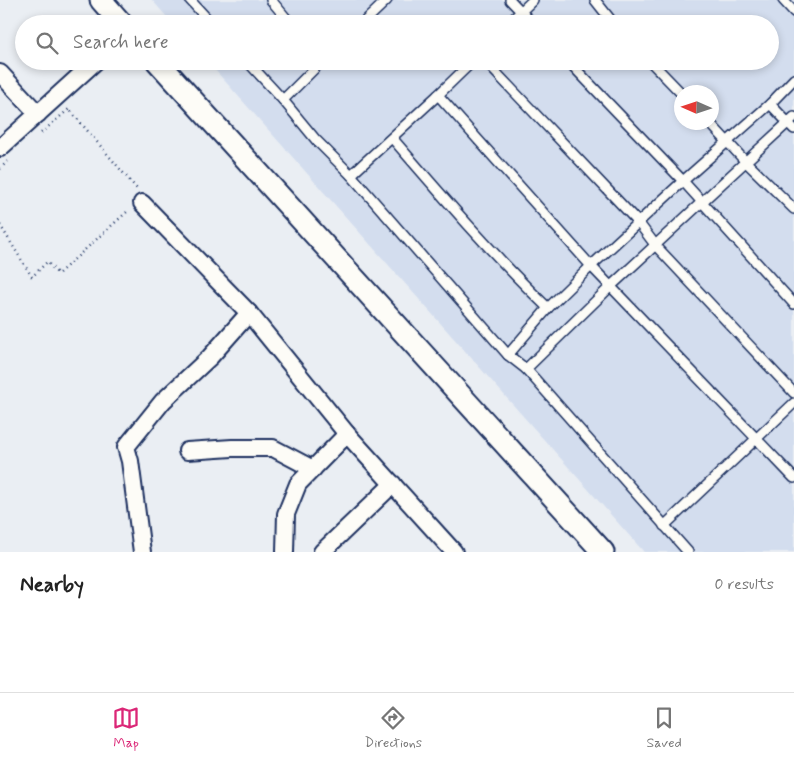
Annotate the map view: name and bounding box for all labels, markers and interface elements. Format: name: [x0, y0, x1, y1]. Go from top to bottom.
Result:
search box: [15, 15, 779, 70]
icon: search: [33, 29, 61, 57]
text: Search here: [73, 30, 169, 55]
north arrow: [674, 85, 719, 130]
text: Nearby: [20, 571, 84, 599]
text: 0 results: [714, 574, 774, 595]
tab: Map: [112, 704, 140, 752]
tab: Directions: [365, 704, 422, 752]
tab: Saved: [646, 704, 682, 752]

